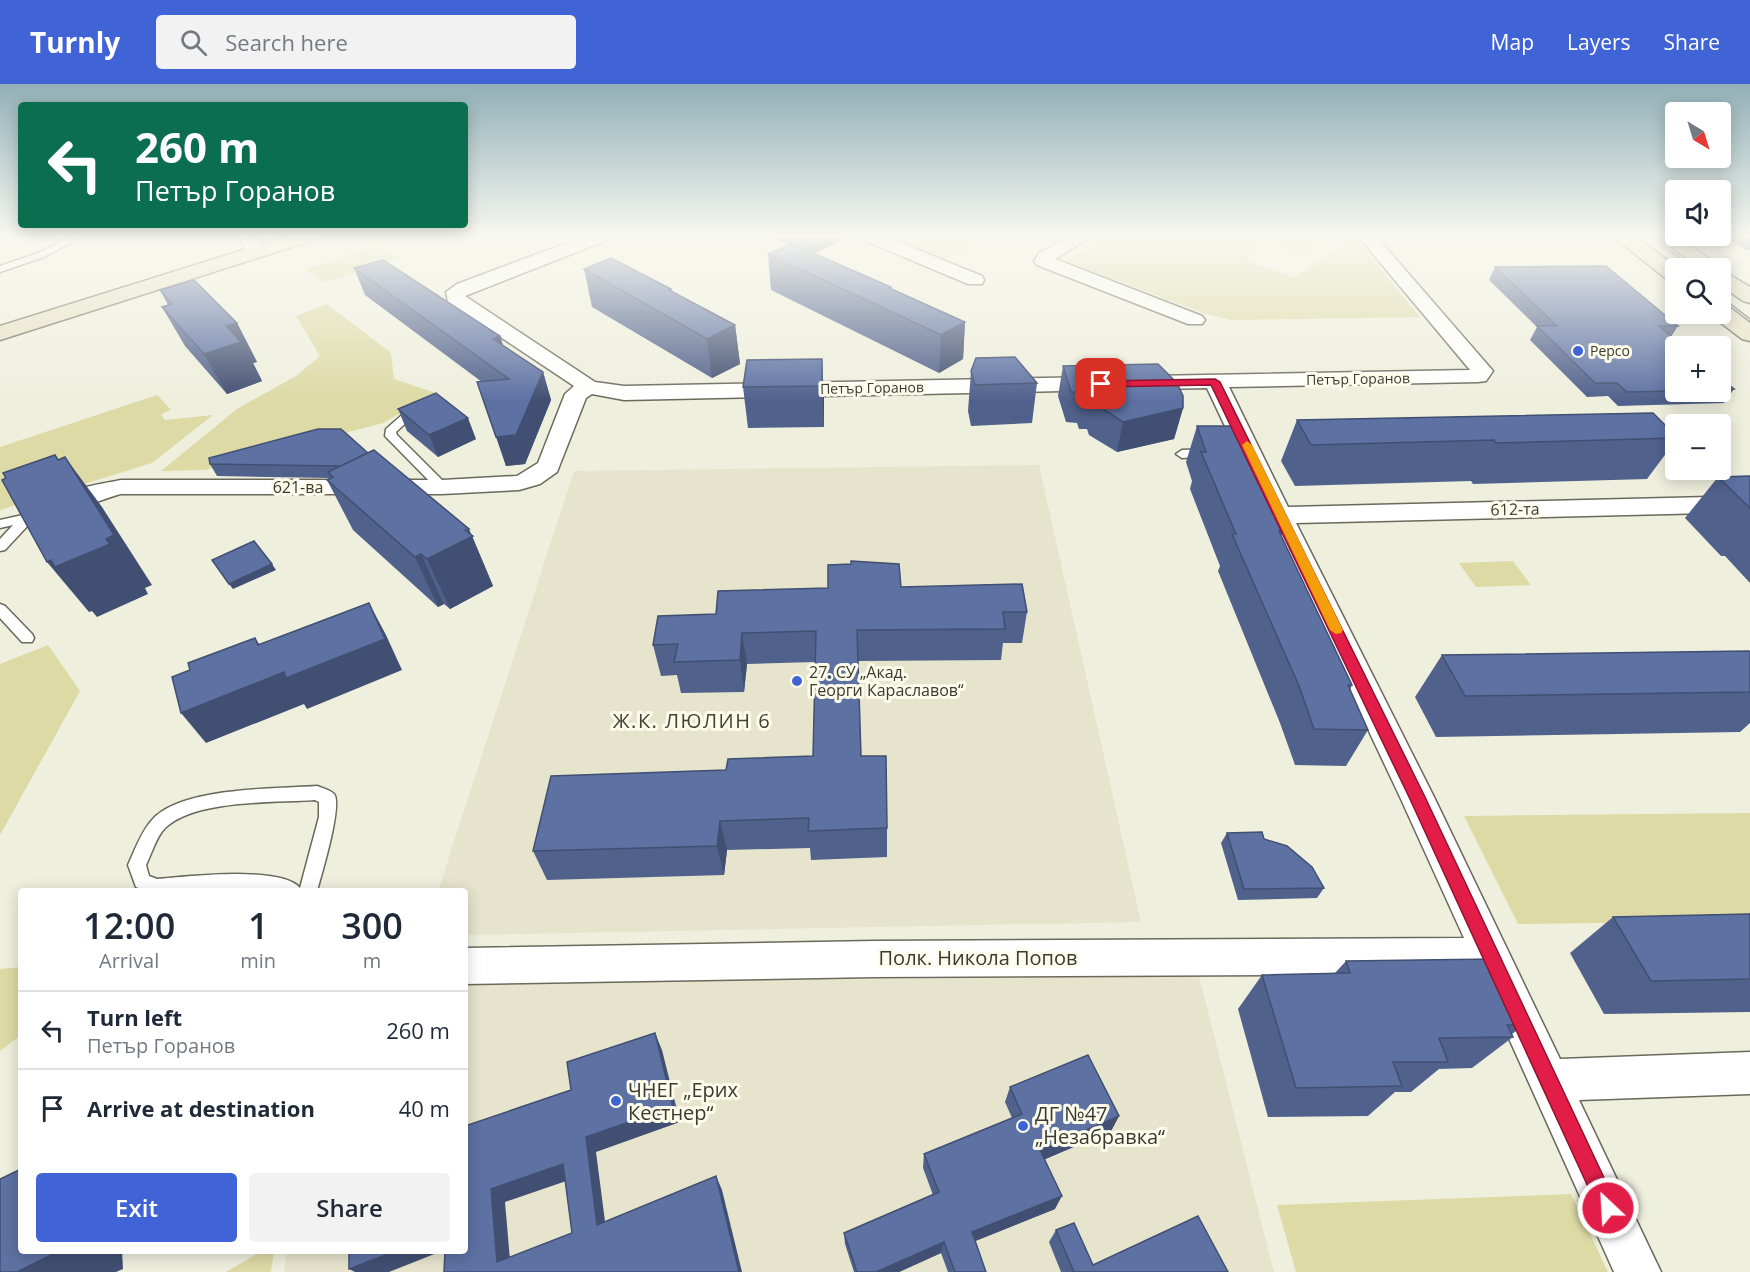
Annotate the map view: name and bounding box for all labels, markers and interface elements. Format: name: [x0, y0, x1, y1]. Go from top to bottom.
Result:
search box: [156, 15, 576, 69]
text: Turnly: [30, 23, 120, 61]
icon: search: [177, 26, 210, 59]
text: Search here: [225, 27, 348, 57]
text: Map: [1491, 28, 1534, 56]
text: Layers: [1567, 28, 1631, 56]
text: Share: [1664, 28, 1720, 56]
north arrow: [1665, 102, 1731, 168]
map controls: [1665, 102, 1731, 480]
text: 260 m: [135, 118, 259, 175]
icon: left: [36, 126, 114, 204]
text: Петър Горанов: [135, 172, 335, 209]
button: sound: [1665, 180, 1731, 246]
button: search: [1665, 258, 1731, 324]
button: +: [1665, 336, 1731, 402]
place label: Pepco: [1590, 341, 1630, 360]
marker: Pepco: [1571, 344, 1585, 358]
pin: [1075, 358, 1126, 409]
icon: arrive: [1084, 367, 1117, 400]
street label: Петър Горанов: [1306, 368, 1410, 389]
street label: Петър Горанов: [820, 377, 924, 398]
button: −: [1665, 414, 1731, 480]
street label: 621-ва: [273, 476, 323, 498]
street label: 612-та: [1490, 498, 1540, 520]
place label: 27. СУ „Акад. Георги Караславов“: [809, 661, 964, 701]
marker: 27. СУ „Акад. Георги Караславов“: [790, 674, 804, 688]
district label: Ж.К. ЛЮЛИН 6: [613, 707, 771, 734]
text: 12:00: [83, 901, 175, 950]
text: 1: [248, 901, 269, 950]
text: 300: [341, 901, 403, 950]
street label: Полк. Никола Попов: [879, 944, 1077, 971]
text: Arrival: [99, 947, 159, 974]
text: min: [240, 947, 276, 974]
text: m: [363, 947, 381, 974]
text: Turn left: [87, 1002, 182, 1032]
icon: left: [36, 1014, 69, 1047]
text: 260 m: [386, 1015, 450, 1045]
text: Петър Горанов: [87, 1032, 235, 1059]
place label: ЧНЕГ „Ерих Кестнер“: [628, 1076, 739, 1126]
icon: arrive: [36, 1092, 69, 1125]
text: Arrive at destination: [87, 1093, 315, 1123]
text: 40 m: [399, 1093, 450, 1123]
marker: ЧНЕГ „Ерих Кестнер“: [609, 1094, 623, 1108]
place label: ДГ №47 „Незабравка“: [1035, 1100, 1165, 1150]
marker: ДГ №47 „Незабравка“: [1016, 1119, 1030, 1133]
button: Exit: [36, 1173, 237, 1242]
button: Share: [249, 1173, 450, 1242]
position arrow: [1576, 1176, 1640, 1240]

